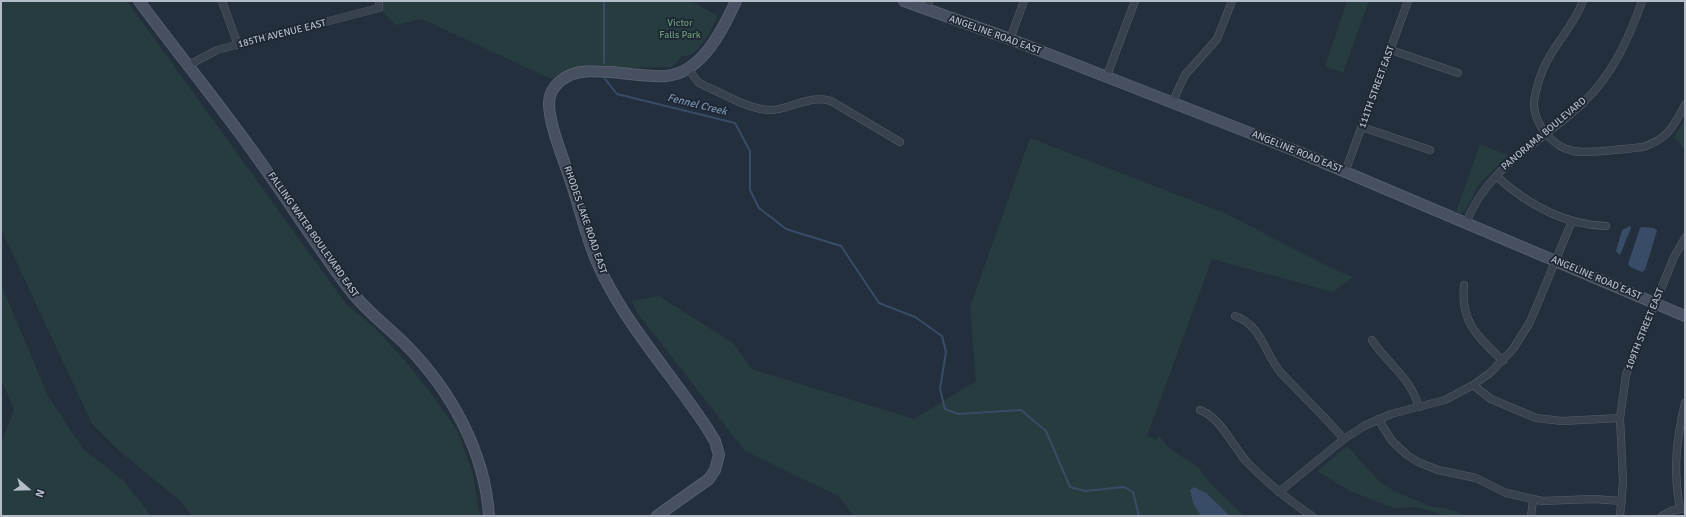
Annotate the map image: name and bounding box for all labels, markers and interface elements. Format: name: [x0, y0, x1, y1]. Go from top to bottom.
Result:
street label: ANGELINE ROAD EAST: [947, 13, 1043, 57]
street label: 185TH AVENUE EAST: [237, 17, 327, 51]
park label: Victor Falls Park: [659, 17, 701, 40]
street label: 111TH STREET EAST: [1357, 44, 1397, 130]
water label: Fennel Creek: [666, 91, 728, 119]
street label: PANORAMA BOULEVARD: [1499, 95, 1589, 173]
street label: ANGELINE ROAD EAST: [1250, 128, 1344, 176]
street label: RHODES LAKE ROAD EAST: [561, 164, 609, 276]
street label: FALLING WATER BOULEVARD EAST: [265, 170, 361, 300]
street label: ANGELINE ROAD EAST: [1549, 254, 1643, 302]
street label: 109TH STREET EAST: [1623, 287, 1667, 371]
north arrow: [8, 469, 48, 509]
text: N: [32, 487, 47, 499]

